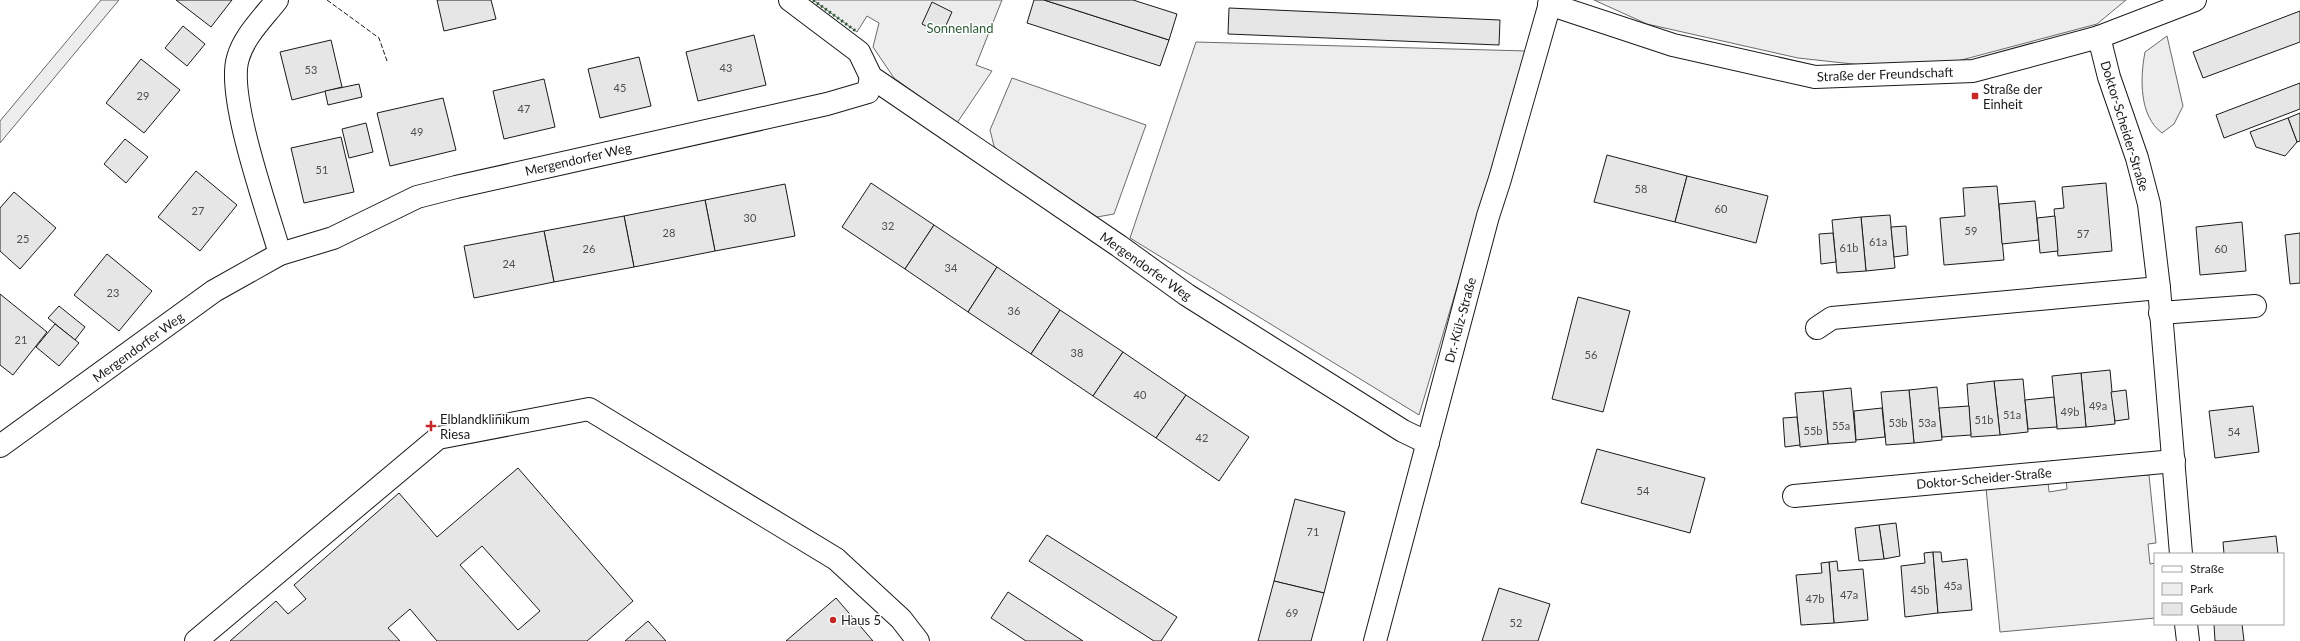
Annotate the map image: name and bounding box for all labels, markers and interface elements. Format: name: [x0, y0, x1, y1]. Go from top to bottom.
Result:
park label: Sonnenland: [926, 20, 994, 36]
street label: Doktor-Scheider-Straße: [2097, 59, 2153, 193]
house number: 43: [720, 61, 732, 74]
house number: 53: [305, 63, 317, 76]
street label: Straße der Freundschaft: [1817, 64, 1954, 84]
house number: 45: [614, 81, 626, 94]
place label: Straße der Einheit: [1983, 81, 2042, 112]
house number: 29: [137, 89, 149, 102]
marker: Straße der Einheit: [1970, 91, 1980, 101]
house number: 47: [518, 102, 530, 115]
house number: 49: [411, 125, 423, 138]
street label: Mergendorfer Weg: [523, 139, 633, 179]
house number: 51: [316, 163, 328, 176]
house number: 58: [1635, 182, 1647, 195]
house number: 60: [1715, 202, 1728, 215]
house number: 27: [192, 204, 204, 217]
house number: 30: [744, 211, 757, 224]
house number: 32: [882, 219, 894, 232]
house number: 59: [1965, 224, 1977, 237]
house number: 28: [663, 226, 675, 239]
house number: 57: [2077, 227, 2089, 240]
street label: Mergendorfer Weg: [1097, 228, 1195, 304]
house number: 25: [17, 232, 29, 245]
house number: 61a: [1869, 235, 1887, 248]
house number: 61b: [1840, 241, 1858, 254]
house number: 26: [583, 242, 595, 255]
house number: 60: [2215, 242, 2228, 255]
house number: 24: [503, 257, 516, 270]
house number: 34: [945, 261, 958, 274]
street label: Dr.-Külz-Straße: [1441, 275, 1479, 365]
house number: 23: [107, 286, 119, 299]
house number: 36: [1008, 304, 1020, 317]
street label: Mergendorfer Weg: [89, 308, 187, 385]
house number: 21: [15, 333, 27, 346]
house number: 38: [1071, 346, 1083, 359]
house number: 56: [1585, 348, 1597, 361]
house number: 40: [1134, 388, 1147, 401]
house number: 49a: [2089, 399, 2107, 412]
house number: 49b: [2061, 405, 2079, 418]
house number: 51a: [2003, 408, 2021, 421]
place label: Elblandklinikum Riesa: [440, 411, 530, 442]
house number: 51b: [1975, 413, 1993, 426]
house number: 53b: [1889, 416, 1907, 429]
house number: 53a: [1918, 416, 1936, 429]
house number: 55a: [1832, 419, 1850, 432]
marker: Elblandklinikum Riesa: [425, 420, 437, 432]
house number: 55b: [1804, 424, 1822, 437]
house number: 54: [2228, 425, 2241, 438]
house number: 42: [1196, 431, 1208, 444]
street label: Doktor-Scheider-Straße: [1916, 464, 2053, 492]
house number: 54: [1637, 484, 1650, 497]
house number: 71: [1307, 525, 1319, 538]
legend: [2154, 553, 2284, 625]
text: Straße: [2190, 561, 2224, 576]
house number: 45a: [1944, 579, 1962, 592]
text: Park: [2190, 581, 2214, 596]
house number: 45b: [1911, 583, 1929, 596]
house number: 47a: [1840, 588, 1858, 601]
house number: 47b: [1806, 592, 1824, 605]
text: Gebäude: [2190, 601, 2237, 616]
house number: 69: [1286, 606, 1298, 619]
place label: Haus 5: [841, 612, 881, 628]
marker: Haus 5: [828, 615, 838, 625]
house number: 52: [1510, 616, 1522, 629]

